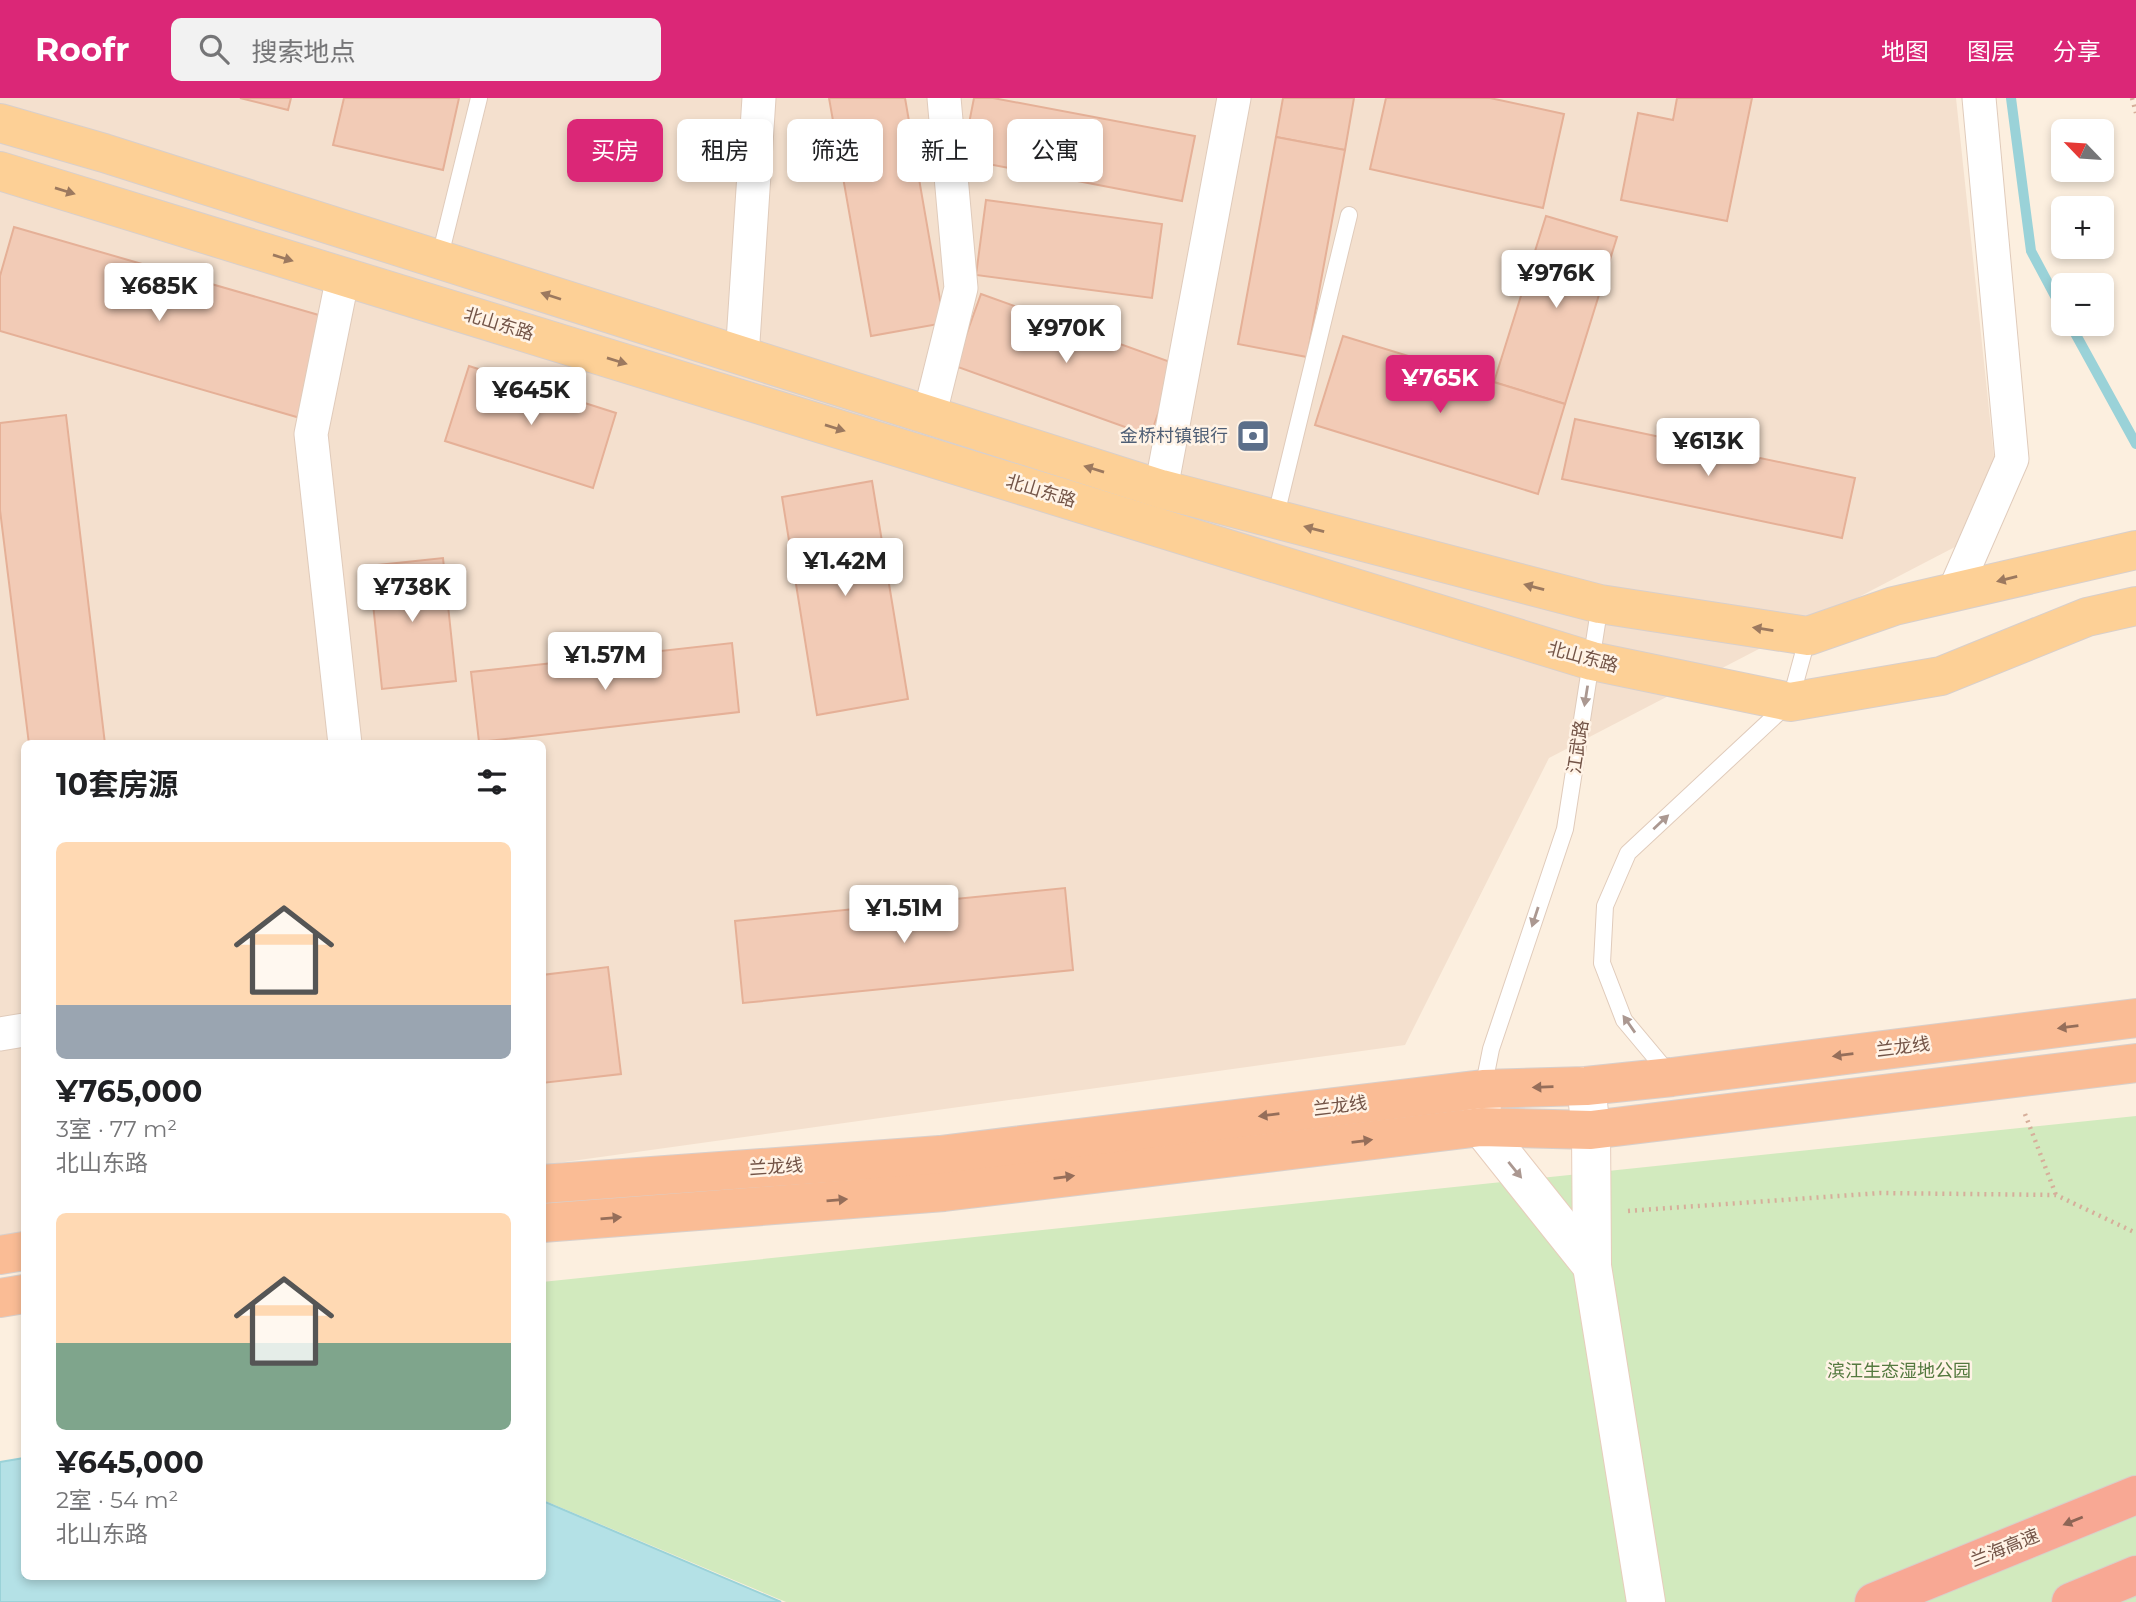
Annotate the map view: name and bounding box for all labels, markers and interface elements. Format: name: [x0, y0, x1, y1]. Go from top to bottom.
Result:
search box: [171, 18, 661, 81]
text: Roofr: [35, 29, 129, 69]
icon: search: [195, 30, 233, 68]
text: 搜索地点: [251, 36, 356, 68]
text: 地图: [1881, 37, 1929, 66]
text: 图层: [1967, 37, 2015, 66]
text: 分享: [2053, 37, 2101, 66]
chip: 买房: [567, 119, 663, 182]
chip: 租房: [677, 119, 773, 182]
chip: 筛选: [787, 119, 883, 182]
chip: 新上: [897, 119, 993, 182]
chip: 公寓: [1007, 119, 1103, 182]
north arrow: [2051, 119, 2114, 182]
map controls: [2051, 119, 2114, 336]
one-way arrow: [55, 186, 76, 196]
button: +: [2051, 196, 2114, 259]
pin: ¥976K: [1507, 250, 1605, 310]
one-way arrow: [272, 253, 293, 263]
text: ¥976K: [1518, 259, 1594, 287]
pin: ¥685K: [110, 264, 208, 323]
text: ¥685K: [120, 272, 198, 300]
button: −: [2051, 273, 2114, 336]
one-way arrow: [540, 290, 561, 300]
street label: 北山东路: [461, 303, 537, 345]
pin: ¥970K: [1017, 306, 1115, 365]
text: ¥970K: [1027, 314, 1105, 342]
one-way arrow: [607, 356, 628, 366]
pin: ¥765K: [1391, 356, 1489, 415]
text: ¥765K: [1402, 364, 1478, 392]
pin: ¥645K: [482, 368, 580, 427]
text: ¥645K: [492, 376, 570, 404]
bank icon: 金桥村镇银行: [1234, 417, 1272, 455]
pin: ¥613K: [1659, 418, 1757, 478]
one-way arrow: [824, 423, 845, 433]
place label: 金桥村镇银行: [1120, 425, 1228, 447]
text: ¥613K: [1673, 427, 1743, 455]
one-way arrow: [1084, 463, 1105, 473]
street label: 北山东路: [1003, 470, 1079, 512]
one-way arrow: [1303, 523, 1325, 534]
pin: ¥1.42M: [788, 538, 902, 598]
text: ¥1.42M: [803, 547, 887, 575]
pin: ¥738K: [363, 564, 461, 624]
text: ¥738K: [373, 573, 451, 601]
one-way arrow: [1996, 574, 2018, 585]
one-way arrow: [1523, 581, 1545, 592]
one-way arrow: [1752, 623, 1774, 634]
pin: ¥1.57M: [548, 632, 662, 692]
street label: 北山东路: [1545, 637, 1621, 677]
text: ¥1.57M: [564, 641, 646, 669]
one-way arrow: [1580, 685, 1591, 707]
street label: 江武路: [1563, 719, 1593, 775]
icon: filters: [473, 763, 511, 801]
text: 10套房源: [56, 766, 178, 803]
one-way arrow: [1652, 814, 1670, 830]
pin: ¥1.51M: [847, 886, 961, 945]
icon: home: [221, 887, 347, 1013]
text: ¥1.51M: [865, 894, 943, 922]
one-way arrow: [1530, 907, 1540, 928]
one-way arrow: [1622, 1015, 1636, 1033]
one-way arrow: [2057, 1021, 2079, 1032]
street label: 兰龙线: [1875, 1033, 1931, 1061]
one-way arrow: [1831, 1050, 1853, 1061]
text: ¥765,000: [56, 1073, 202, 1110]
one-way arrow: [1532, 1082, 1554, 1093]
street label: 兰龙线: [1312, 1092, 1368, 1120]
one-way arrow: [1257, 1110, 1279, 1121]
text: 3室 · 77 m²: [56, 1115, 177, 1143]
one-way arrow: [1352, 1136, 1374, 1147]
text: 北山东路: [56, 1149, 148, 1177]
street label: 兰龙线: [748, 1154, 804, 1180]
one-way arrow: [1508, 1160, 1523, 1178]
one-way arrow: [1053, 1172, 1075, 1183]
one-way arrow: [827, 1194, 849, 1205]
one-way arrow: [600, 1212, 622, 1223]
icon: home: [221, 1258, 347, 1384]
park label: 滨江生态湿地公园: [1827, 1360, 1971, 1382]
text: ¥645,000: [56, 1444, 204, 1481]
text: 2室 · 54 m²: [56, 1486, 178, 1514]
one-way arrow: [2062, 1515, 2083, 1526]
text: 北山东路: [56, 1520, 148, 1548]
street label: 兰海高速: [1968, 1524, 2042, 1572]

